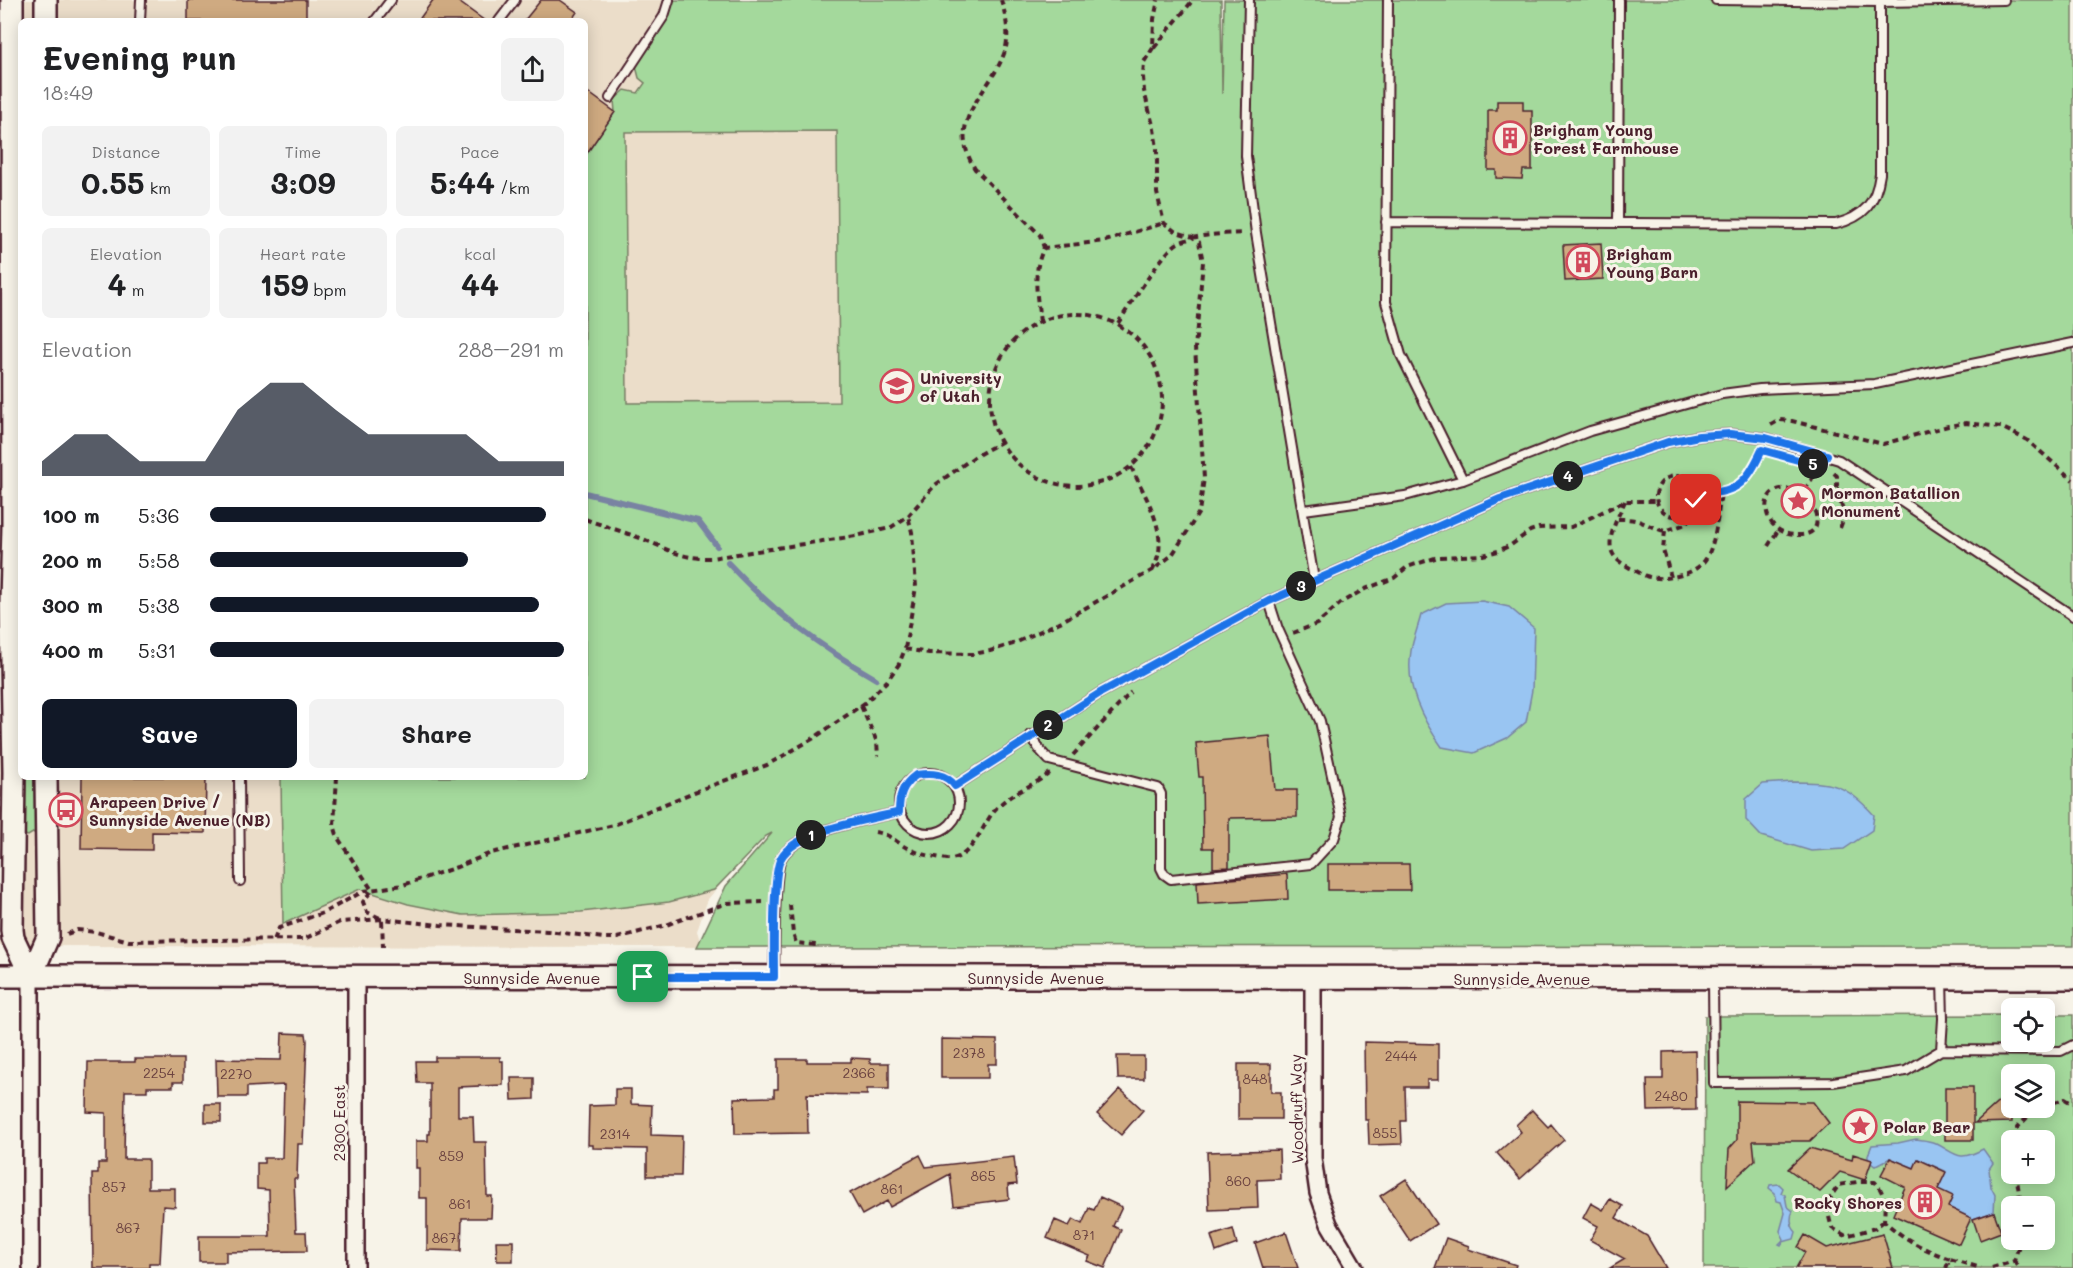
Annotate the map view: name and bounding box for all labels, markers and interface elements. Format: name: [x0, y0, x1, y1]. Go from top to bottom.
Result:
text: Evening run: [42, 35, 236, 78]
button: share: [501, 38, 564, 101]
text: 18:49: [42, 79, 93, 105]
place label: Brigham Young Forest Farmhouse: [1533, 119, 1679, 158]
building icon: Brigham Young Forest Farmhouse: [1492, 120, 1528, 156]
text: Distance: [92, 141, 160, 162]
text: Time: [285, 141, 321, 162]
text: Pace: [460, 141, 500, 162]
text: 0.55: [81, 162, 145, 202]
text: 3:09: [271, 162, 335, 202]
text: 5:44: [430, 162, 495, 202]
text: km: [145, 177, 171, 198]
text: /km: [495, 177, 530, 198]
text: Elevation: [90, 243, 162, 264]
text: Heart rate: [260, 243, 346, 264]
text: kcal: [464, 243, 496, 264]
place label: Brigham Young Barn: [1606, 243, 1698, 282]
building icon: Brigham Young Barn: [1565, 244, 1601, 280]
text: 4: [108, 264, 127, 304]
text: 159: [260, 264, 308, 304]
text: 44: [461, 264, 499, 304]
text: m: [127, 279, 144, 300]
text: bpm: [308, 279, 346, 300]
text: Elevation: [42, 336, 132, 362]
text: 288–291 m: [458, 336, 564, 362]
place label: University of Utah: [920, 367, 1002, 406]
school or university icon: University of Utah: [879, 368, 915, 404]
pin: 5: [1798, 449, 1828, 479]
text: 5: [1808, 453, 1818, 474]
pin: 4: [1553, 461, 1583, 491]
text: 4: [1563, 465, 1573, 486]
pin: [1670, 474, 1721, 525]
place label: Mormon Batallion Monument: [1821, 482, 1960, 521]
icon: check: [1679, 483, 1712, 516]
place icon: Mormon Batallion Monument: [1780, 483, 1816, 519]
text: 100 m: [42, 502, 100, 528]
text: 5:36: [138, 502, 180, 528]
text: 200 m: [42, 547, 102, 573]
text: 5:58: [138, 547, 180, 573]
pin: 3: [1286, 571, 1316, 601]
text: 3: [1296, 575, 1306, 596]
text: 300 m: [42, 592, 103, 618]
text: 5:38: [138, 592, 180, 618]
text: 400 m: [42, 637, 103, 663]
text: 5:31: [138, 637, 177, 663]
button: Save: [42, 699, 297, 768]
button: Share: [309, 699, 564, 768]
pin: 2: [1033, 710, 1063, 740]
text: 2: [1044, 714, 1052, 735]
place label: Arapeen Drive / Sunnyside Avenue (NB): [89, 791, 271, 830]
bus stop icon: Arapeen Drive / Sunnyside Avenue (NB): [48, 792, 84, 828]
pin: 1: [796, 820, 826, 850]
text: 1: [807, 824, 815, 845]
pin: [617, 951, 668, 1002]
icon: arrive: [626, 960, 659, 993]
street label: Sunnyside Avenue: [463, 967, 601, 988]
street label: Sunnyside Avenue: [967, 967, 1105, 988]
street label: Sunnyside Avenue: [1453, 968, 1591, 989]
map controls: [2001, 998, 2055, 1250]
button: locate: [2001, 998, 2055, 1052]
house number: 2378: [953, 1043, 985, 1062]
house number: 2444: [1385, 1046, 1418, 1065]
street label: Woodruff Way: [1285, 1054, 1307, 1164]
house number: 2254: [143, 1063, 176, 1082]
house number: 2366: [843, 1063, 875, 1082]
house number: 2270: [220, 1064, 252, 1083]
button: layers: [2001, 1064, 2055, 1118]
house number: 848: [1242, 1069, 1268, 1088]
street label: 2300 East: [328, 1084, 349, 1162]
house number: 2480: [1654, 1086, 1688, 1105]
place icon: Polar Bear: [1842, 1108, 1878, 1144]
place label: Polar Bear: [1883, 1116, 1970, 1137]
house number: 855: [1373, 1123, 1397, 1142]
house number: 2314: [600, 1124, 631, 1143]
button: +: [2001, 1130, 2055, 1184]
house number: 859: [439, 1146, 463, 1165]
house number: 865: [970, 1166, 996, 1185]
house number: 860: [1225, 1171, 1251, 1190]
house number: 857: [102, 1177, 126, 1196]
house number: 861: [880, 1179, 904, 1198]
building icon: Rocky Shores: [1907, 1184, 1943, 1220]
place label: Rocky Shores: [1794, 1192, 1902, 1213]
house number: 861: [448, 1194, 472, 1213]
button: −: [2001, 1196, 2055, 1250]
house number: 867: [116, 1218, 141, 1237]
house number: 871: [1073, 1225, 1095, 1244]
house number: 867: [432, 1228, 457, 1247]

